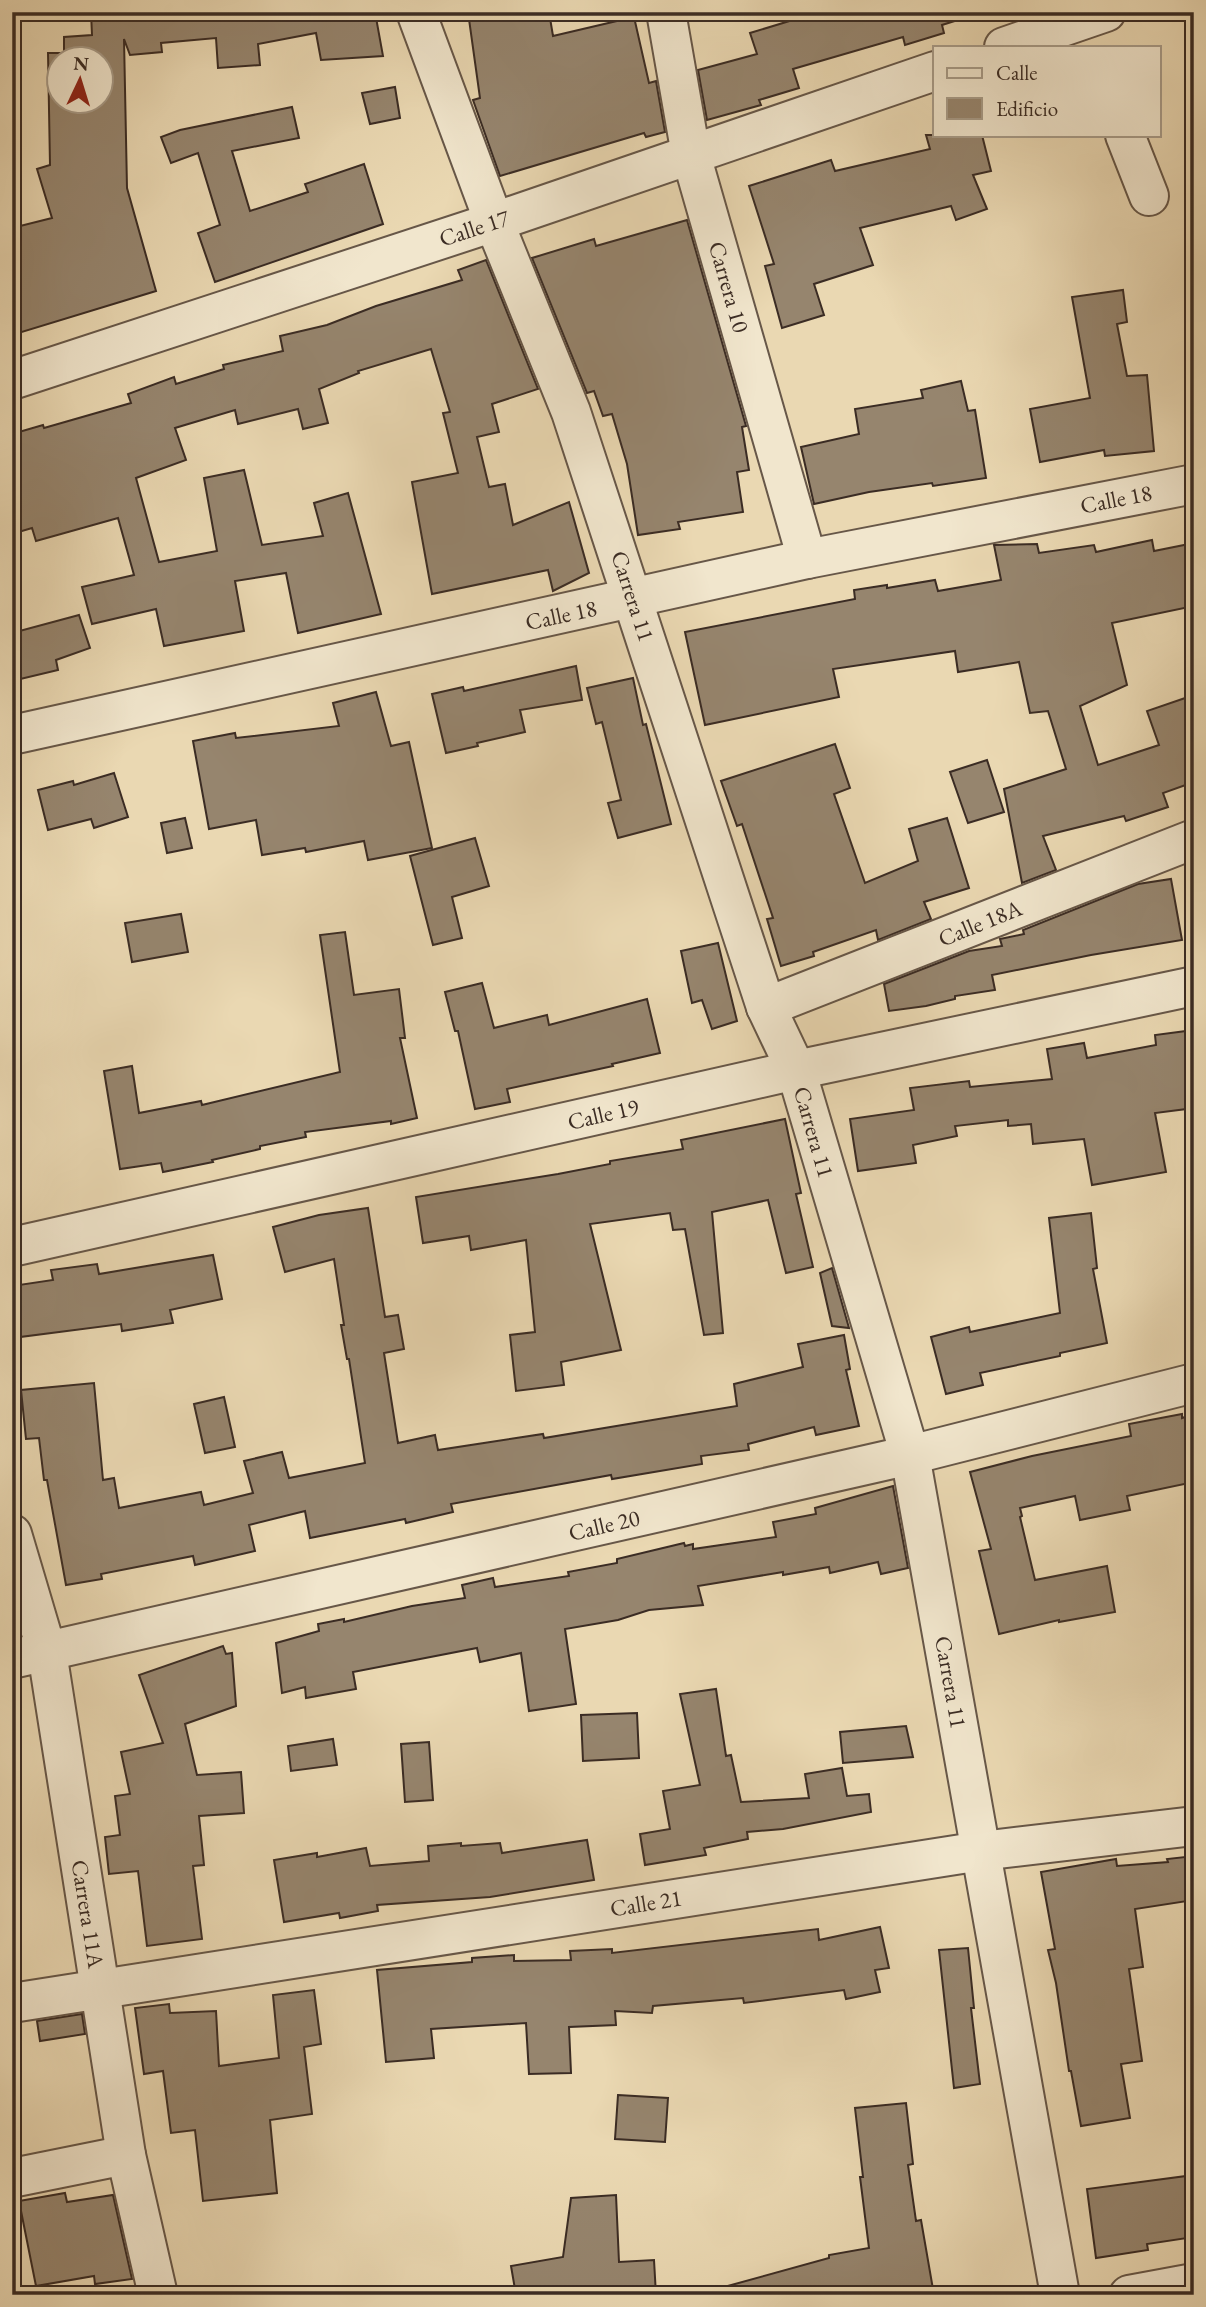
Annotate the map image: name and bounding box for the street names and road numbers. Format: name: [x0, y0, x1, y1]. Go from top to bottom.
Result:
street label: Calle 17: [435, 202, 514, 253]
street label: Carrera 10: [702, 238, 756, 336]
street label: Calle 18: [1078, 477, 1154, 521]
street label: Carrera 11: [604, 547, 662, 645]
street label: Calle 18: [523, 593, 599, 637]
street label: Calle 18A: [934, 892, 1027, 953]
street label: Carrera 11: [787, 1083, 841, 1181]
street label: Calle 19: [564, 1091, 642, 1137]
street label: Calle 20: [565, 1502, 643, 1548]
street label: Carrera 11: [928, 1633, 974, 1731]
street label: Carrera 11A: [65, 1858, 112, 1971]
street label: Calle 21: [608, 1883, 684, 1923]

